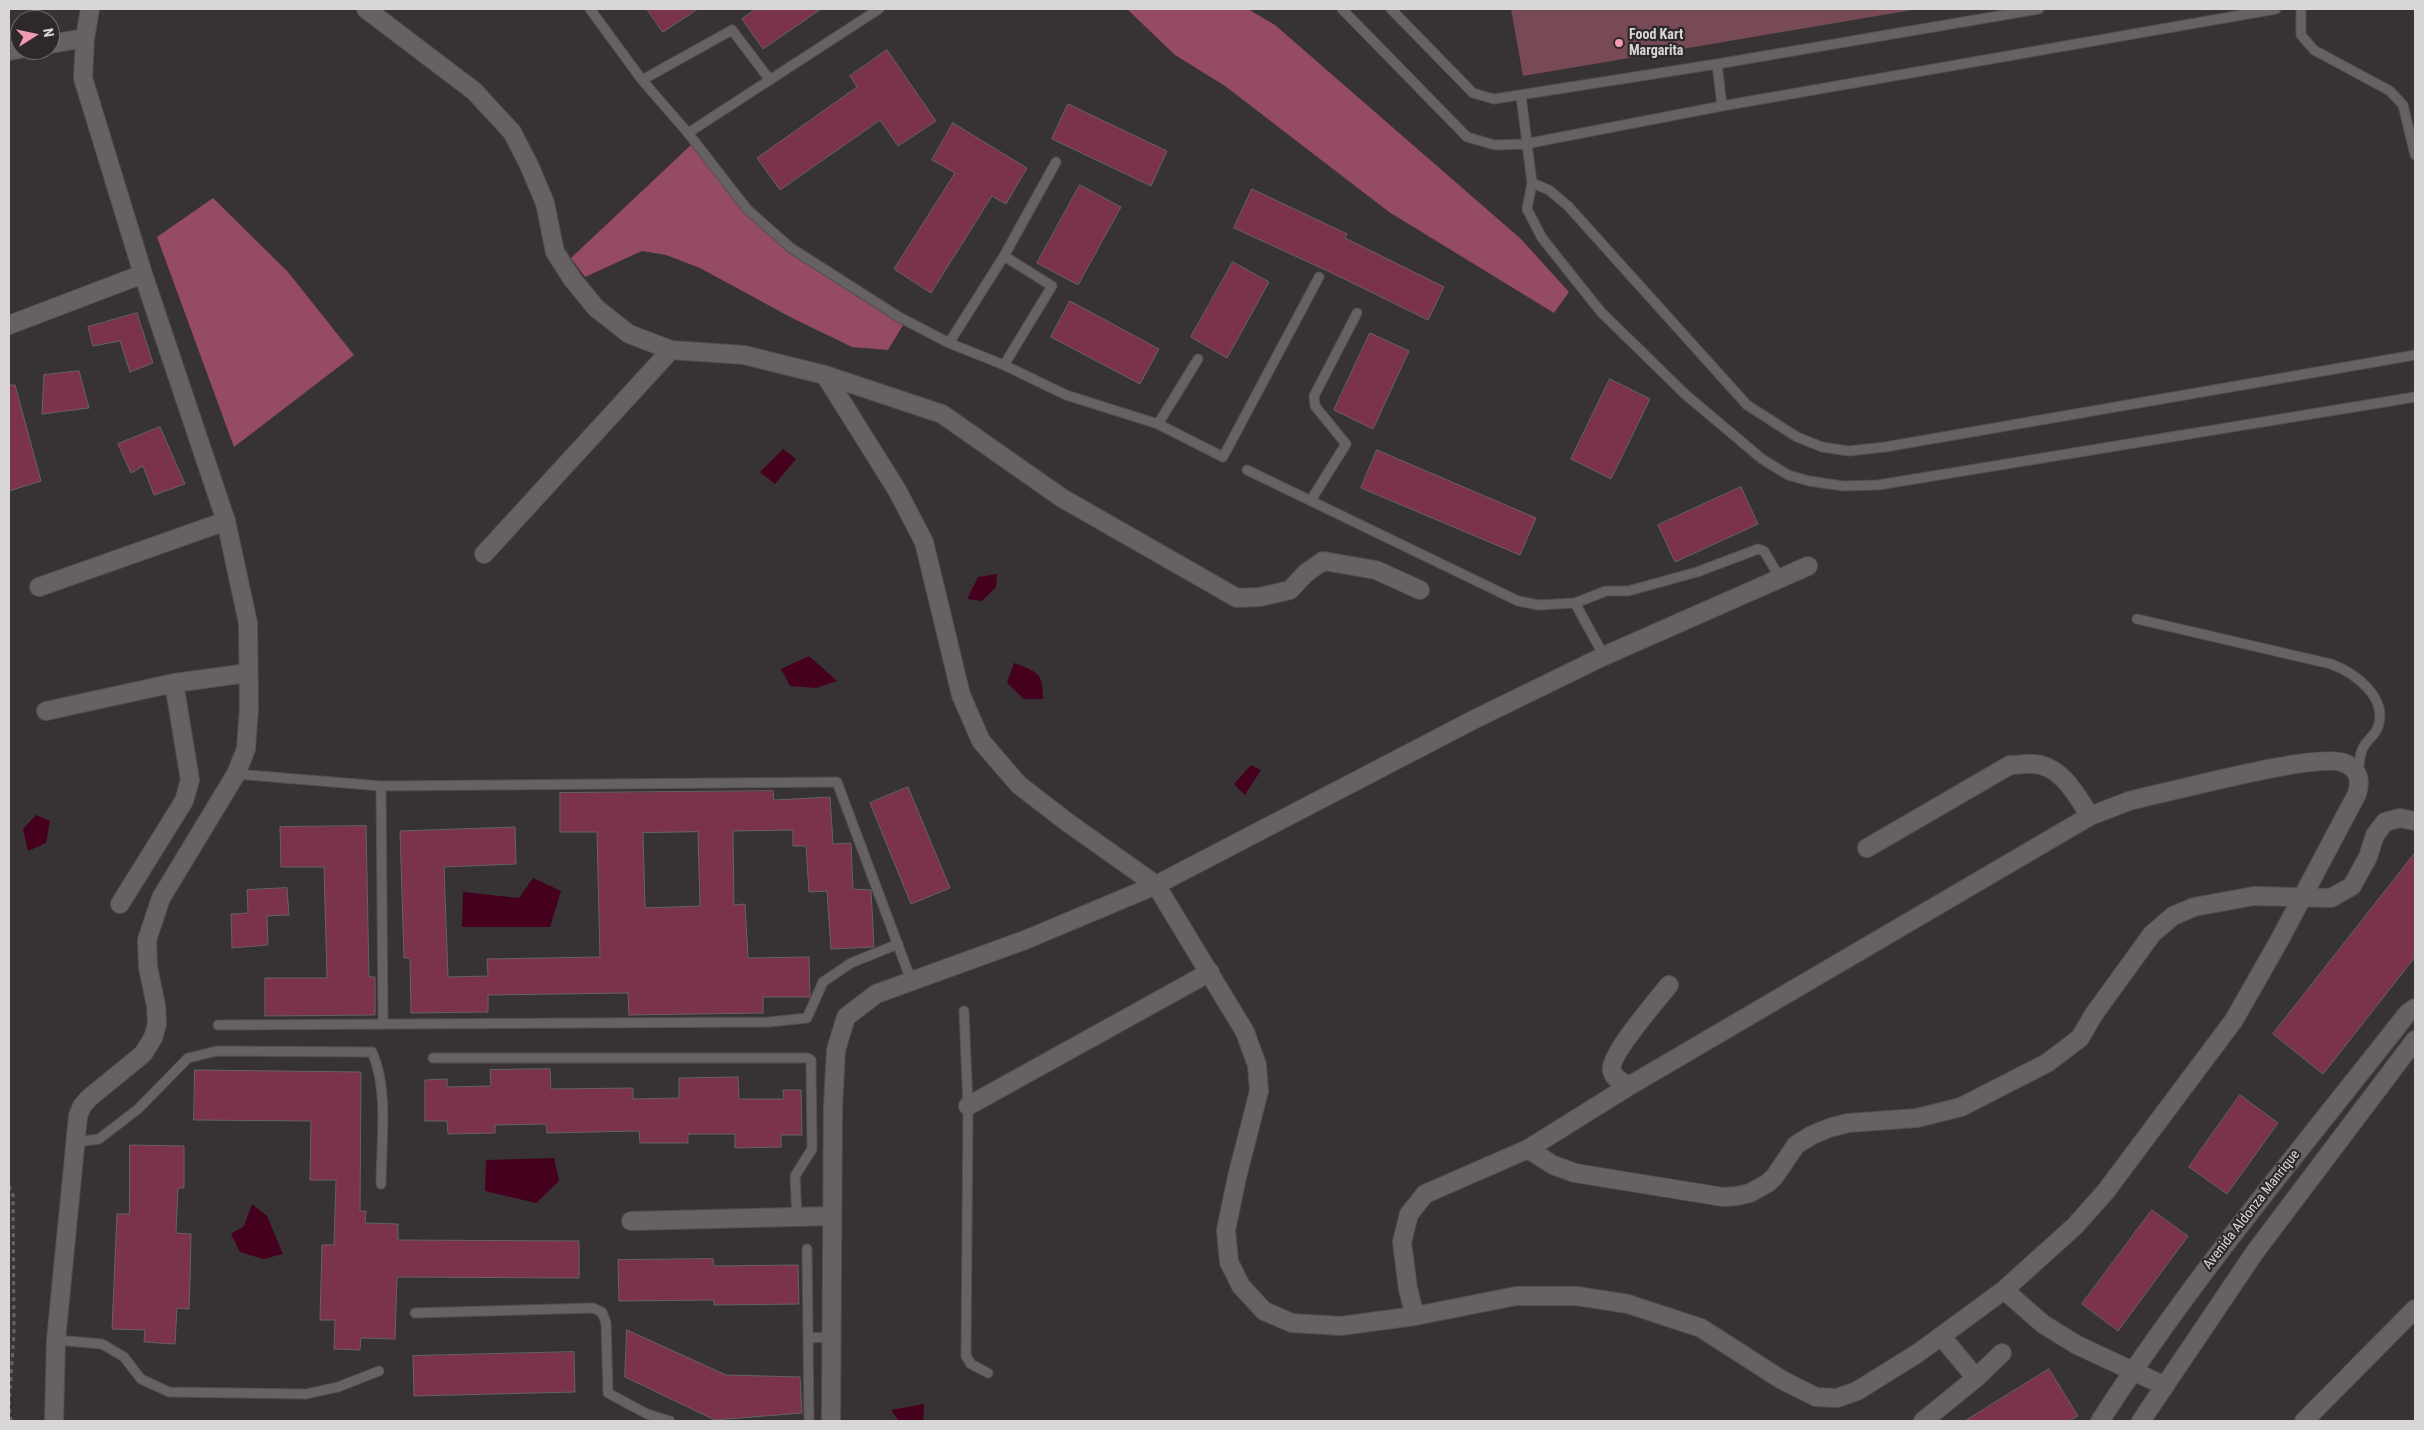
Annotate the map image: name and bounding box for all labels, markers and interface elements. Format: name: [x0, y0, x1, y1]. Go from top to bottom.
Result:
north arrow: [10, 10, 60, 60]
text: N: [40, 27, 57, 38]
place label: Food Kart Margarita: [1629, 27, 1683, 59]
marker: Food Kart Margarita: [1613, 37, 1625, 49]
street label: Avenida Aldonza Manrique: [2200, 1147, 2304, 1273]

